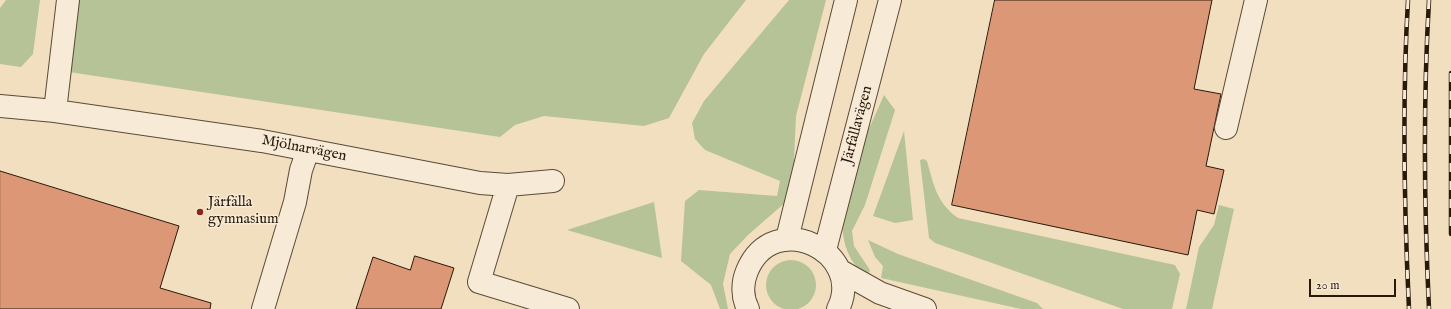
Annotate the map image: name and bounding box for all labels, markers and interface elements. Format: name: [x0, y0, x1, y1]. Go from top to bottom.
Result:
street label: Järfällavägen: [839, 84, 877, 166]
street label: Mjölnarvägen: [260, 132, 348, 166]
place label: Järfälla gymnasium: [208, 194, 279, 229]
marker: Järfälla gymnasium: [195, 207, 205, 217]
scale bar: [1311, 271, 1398, 297]
text: 20 m: [1316, 278, 1339, 293]

